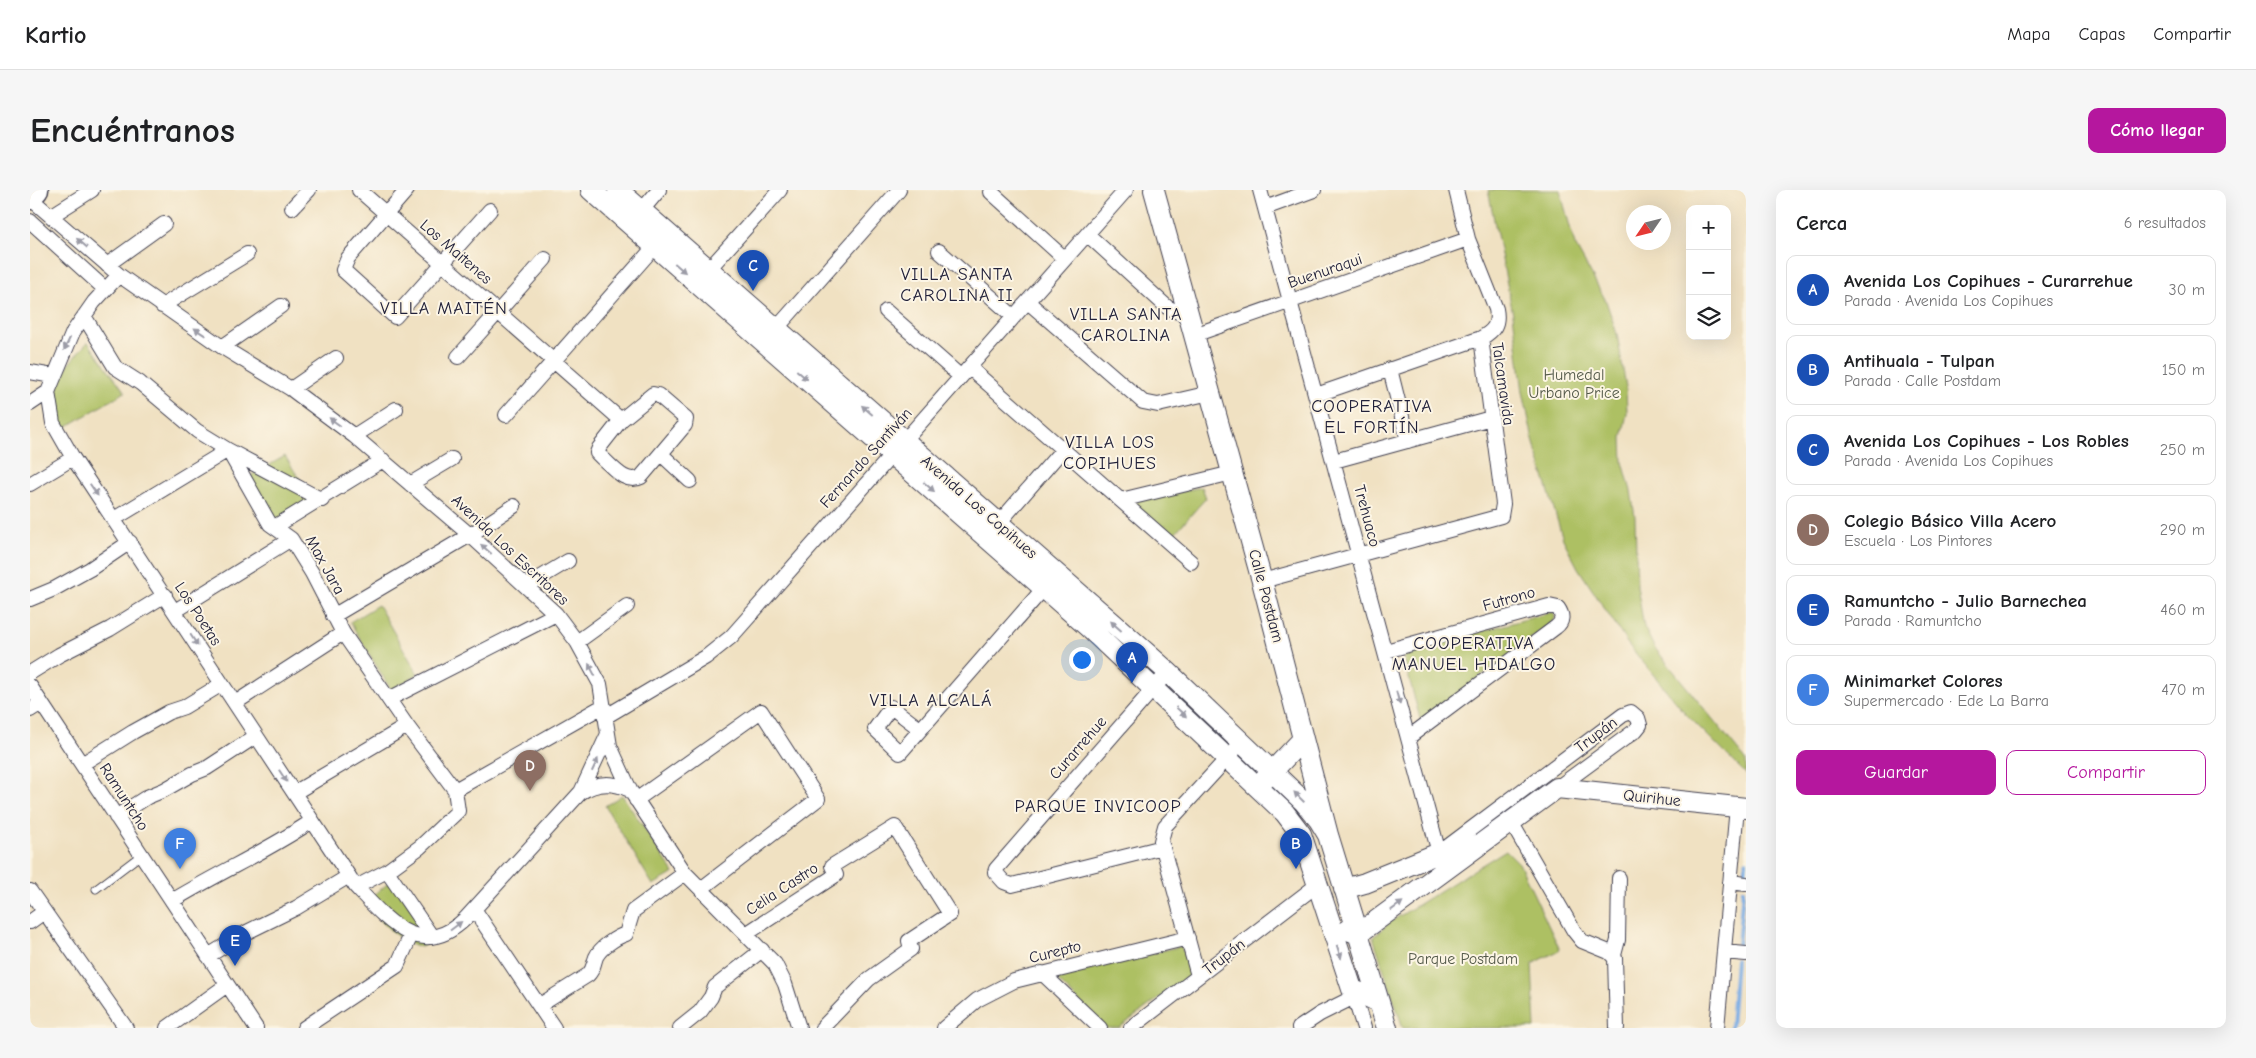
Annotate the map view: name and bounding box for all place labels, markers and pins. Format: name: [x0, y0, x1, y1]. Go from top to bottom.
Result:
pin: C: [737, 250, 769, 291]
pin: A: [1116, 642, 1148, 683]
pin: D: [514, 750, 546, 791]
pin: F: [164, 828, 196, 869]
pin: B: [1280, 828, 1312, 869]
pin: E: [219, 925, 251, 966]

